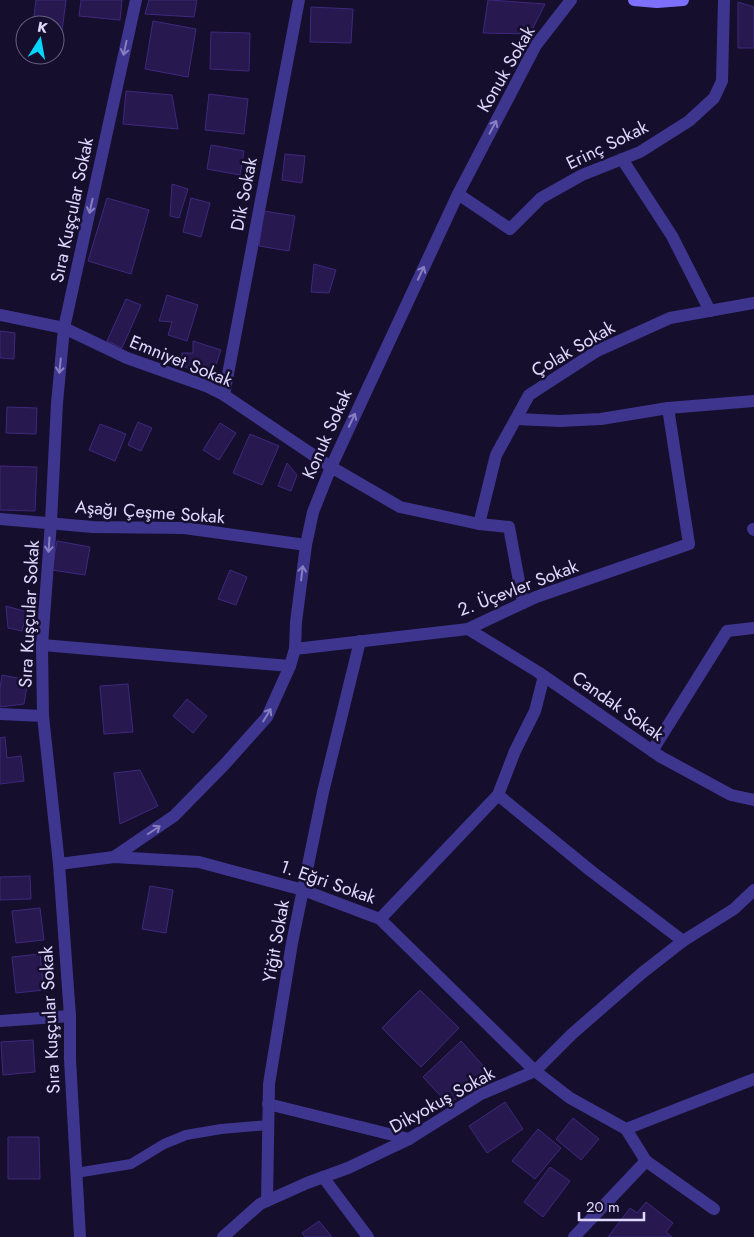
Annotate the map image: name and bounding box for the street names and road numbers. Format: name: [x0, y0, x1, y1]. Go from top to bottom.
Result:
street label: Konuk Sokak: [471, 21, 541, 117]
street label: Erinç Sokak: [562, 114, 652, 176]
street label: Sıra Kuşçular Sokak: [44, 135, 100, 285]
street label: Dik Sokak: [224, 155, 264, 233]
street label: Çolak Sokak: [526, 315, 620, 383]
street label: Emniyet Sokak: [126, 329, 236, 393]
street label: Konuk Sokak: [296, 385, 358, 483]
street label: Aşağı Çeşme Sokak: [74, 494, 226, 530]
street label: Sıra Kuşçular Sokak: [12, 539, 46, 688]
street label: 2. Üçevler Sokak: [454, 553, 582, 623]
street label: Candak Sokak: [567, 665, 669, 747]
street label: 1. Eğri Sokak: [277, 854, 379, 911]
street label: Yiğit Sokak: [256, 897, 296, 984]
street label: Sıra Kuşçular Sokak: [33, 945, 67, 1094]
street label: Dikyokuş Sokak: [385, 1060, 499, 1140]

